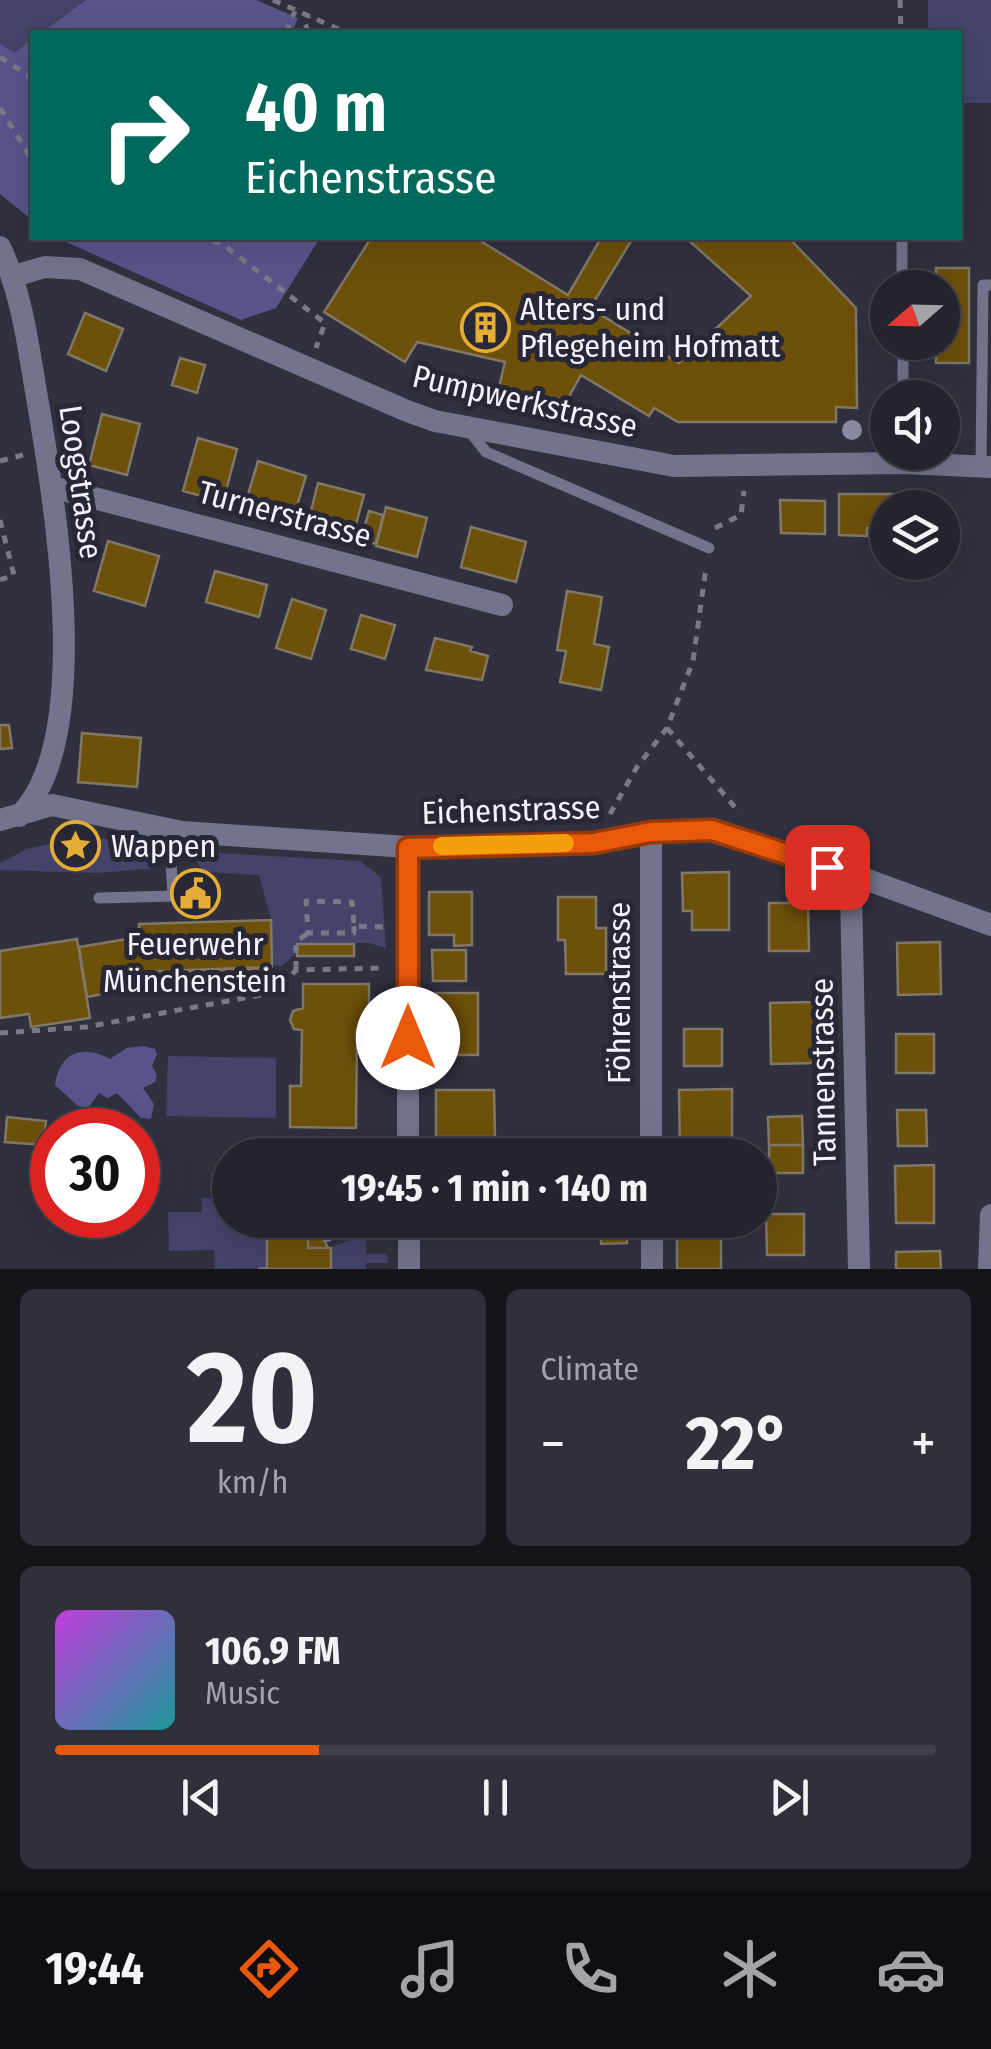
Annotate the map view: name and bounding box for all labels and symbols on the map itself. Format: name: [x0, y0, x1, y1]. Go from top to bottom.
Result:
north arrow: [870, 270, 960, 360]
place label: Alters- und Pflegeheim Hofmatt: [520, 290, 781, 365]
building icon: Alters- und Pflegeheim Hofmatt: [459, 301, 511, 353]
street label: Pumpwerkstrasse: [409, 357, 641, 445]
street label: Loogstrasse: [51, 403, 111, 561]
street label: Turnerstrasse: [194, 473, 376, 555]
street label: Eichenstrasse: [421, 788, 601, 832]
place icon: Wappen: [50, 820, 102, 872]
pin: [785, 825, 870, 910]
place label: Wappen: [111, 827, 216, 865]
public building icon: Feuerwehr Münchenstein: [169, 868, 221, 920]
street label: Föhrenstrasse: [600, 902, 638, 1084]
place label: Feuerwehr Münchenstein: [103, 925, 287, 1000]
street label: Tannenstrasse: [802, 978, 844, 1166]
position arrow: [356, 986, 460, 1090]
speed limit sign: 30: [30, 1108, 160, 1238]

